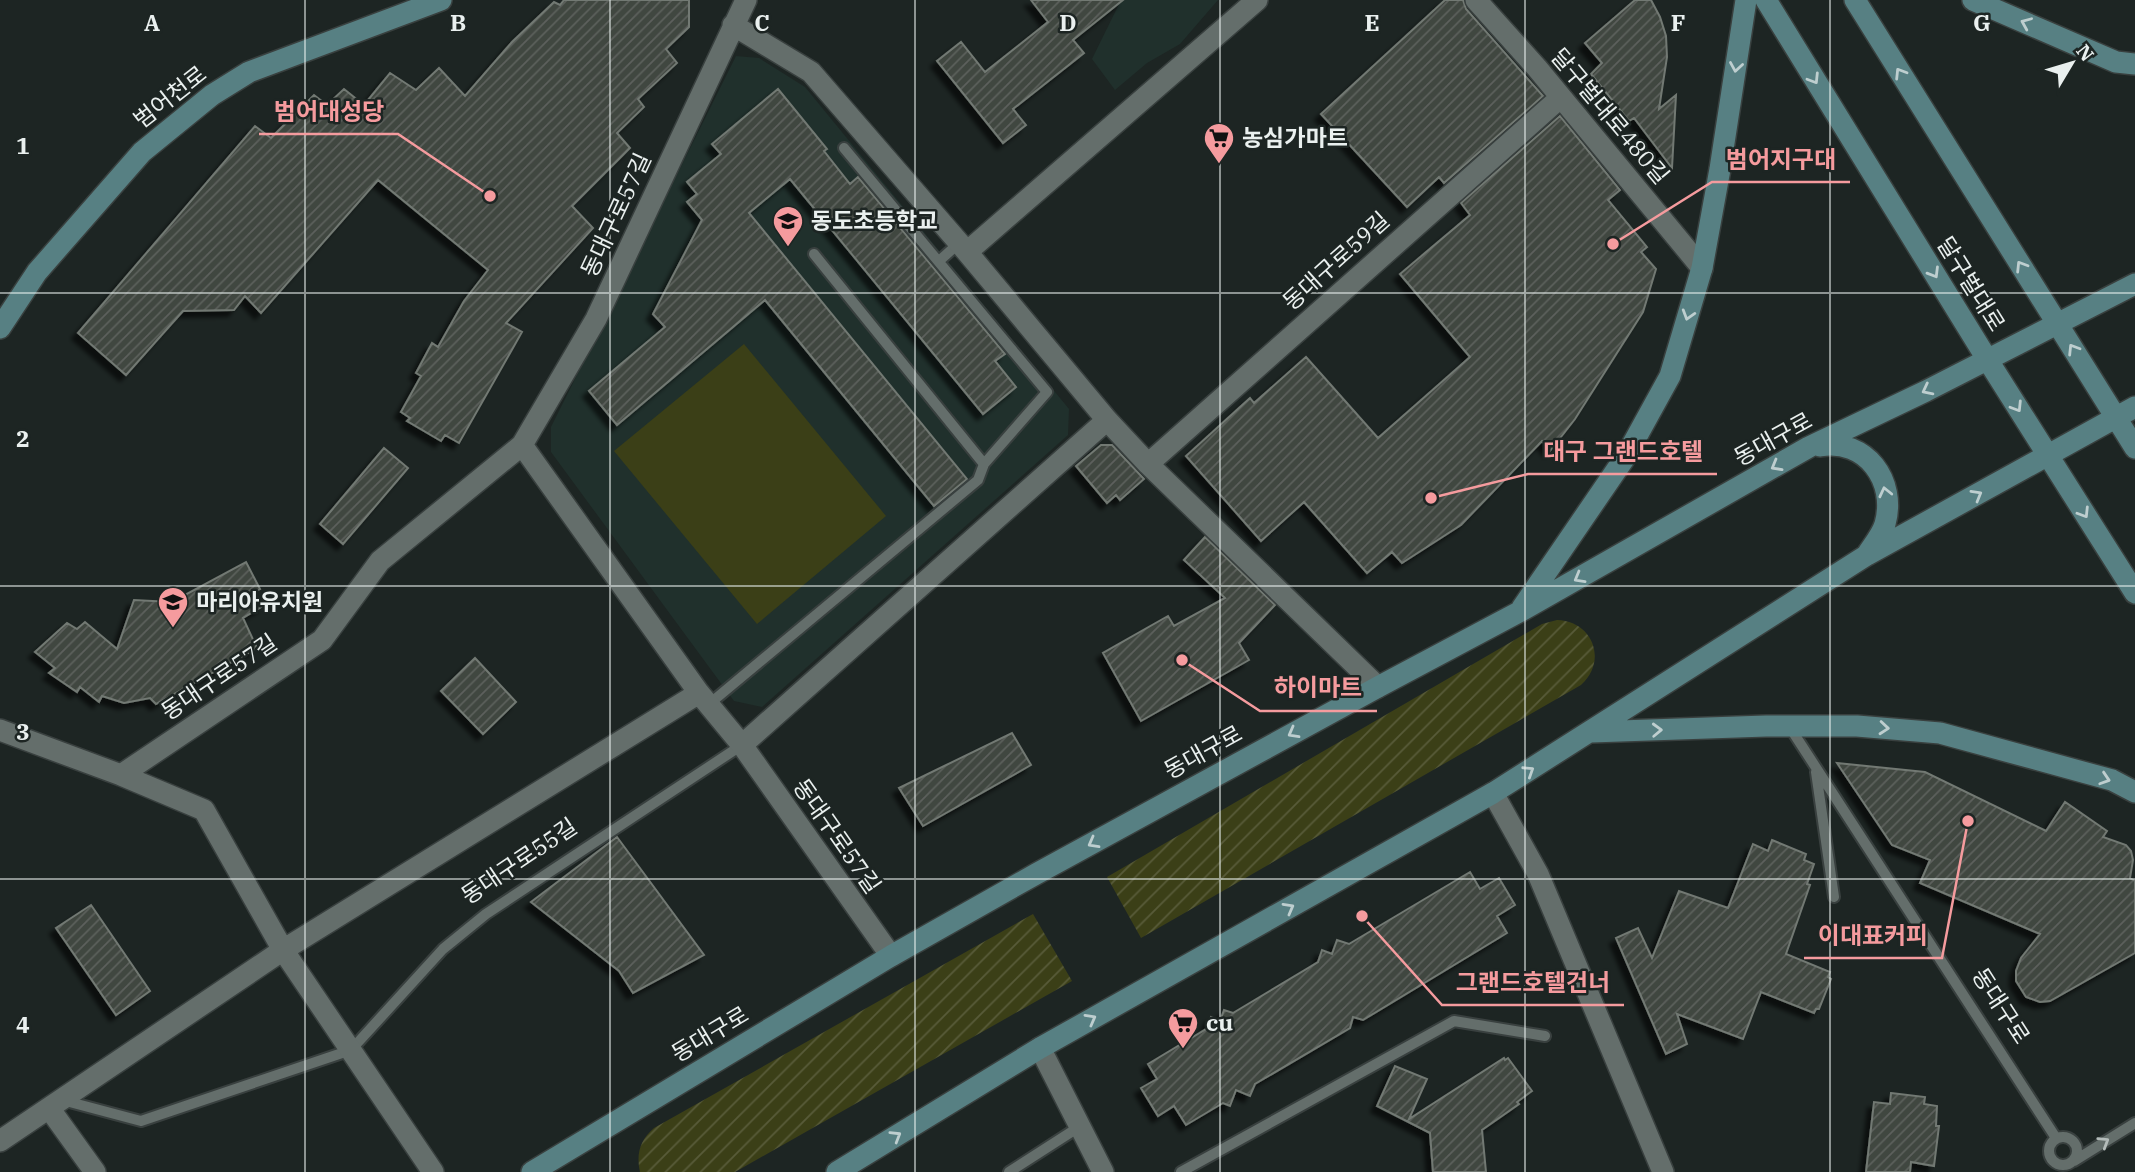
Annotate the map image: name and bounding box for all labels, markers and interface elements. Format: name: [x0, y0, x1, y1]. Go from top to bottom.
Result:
text: A: [144, 7, 160, 37]
text: B: [450, 7, 466, 37]
text: C: [754, 7, 770, 37]
text: D: [1059, 7, 1077, 37]
text: E: [1364, 7, 1380, 37]
text: F: [1671, 7, 1685, 37]
text: G: [1973, 7, 1991, 37]
one-way arrow: [2021, 17, 2033, 31]
north arrow: [2037, 28, 2107, 98]
text: N: [2071, 39, 2099, 66]
street label: 달구벌대로480길: [1545, 41, 1676, 189]
street label: 범어천로: [127, 58, 212, 134]
one-way arrow: [1729, 62, 1744, 73]
one-way arrow: [1896, 67, 1909, 80]
one-way arrow: [1806, 71, 1819, 84]
callout: 범어대성당: [259, 89, 398, 134]
text: 범어대성당: [274, 95, 384, 127]
supermarket icon: 농심가마트: [1202, 121, 1236, 165]
place label: 농심가마트: [1242, 122, 1348, 152]
text: 1: [16, 130, 30, 160]
callout: 범어지구대: [1712, 137, 1850, 182]
text: 범어지구대: [1726, 143, 1836, 175]
street label: 동대구로57길: [573, 148, 657, 281]
school or university icon: 동도초등학교: [771, 204, 805, 248]
street label: 동대구로59길: [1276, 204, 1395, 316]
place label: 동도초등학교: [811, 205, 938, 235]
street label: 달구벌대로: [1931, 231, 2013, 336]
one-way arrow: [2016, 260, 2029, 273]
one-way arrow: [1925, 265, 1938, 278]
one-way arrow: [1682, 308, 1697, 320]
one-way arrow: [2069, 344, 2082, 357]
one-way arrow: [1921, 382, 1934, 396]
one-way arrow: [2009, 400, 2022, 413]
street label: 동대구로: [1728, 404, 1817, 472]
text: 2: [16, 423, 30, 453]
callout: 대구 그랜드호텔: [1528, 429, 1717, 474]
text: 대구 그랜드호텔: [1543, 435, 1703, 467]
one-way arrow: [1771, 458, 1784, 471]
one-way arrow: [1878, 487, 1893, 499]
one-way arrow: [1970, 490, 1982, 503]
one-way arrow: [2076, 505, 2089, 518]
one-way arrow: [1573, 570, 1586, 583]
school or university icon: 마리아유치원: [156, 585, 190, 629]
place label: 마리아유치원: [196, 586, 323, 616]
street label: 동대구로57길: [155, 626, 282, 726]
callout: 하이마트: [1260, 666, 1377, 711]
text: 하이마트: [1274, 671, 1362, 703]
text: 3: [16, 716, 30, 746]
street label: 동대구로: [1158, 717, 1247, 785]
one-way arrow: [1879, 720, 1890, 735]
one-way arrow: [1652, 722, 1663, 737]
one-way arrow: [1287, 725, 1300, 739]
one-way arrow: [1521, 766, 1534, 779]
one-way arrow: [2099, 770, 2111, 785]
street label: 동대구로57길: [787, 772, 888, 899]
street label: 동대구로55길: [455, 810, 582, 910]
one-way arrow: [1088, 835, 1100, 848]
one-way arrow: [1282, 903, 1294, 916]
callout: 이대표커피: [1804, 913, 1942, 958]
text: 이대표커피: [1818, 919, 1928, 951]
callout: 그랜드호텔건너: [1442, 960, 1624, 1005]
street label: 동대구로: [1966, 962, 2037, 1049]
text: 그랜드호텔건너: [1456, 966, 1610, 998]
street label: 동대구로: [665, 998, 753, 1068]
supermarket icon: cu: [1166, 1006, 1200, 1050]
place label: cu: [1206, 1007, 1233, 1037]
text: 4: [16, 1009, 30, 1039]
one-way arrow: [1083, 1014, 1096, 1027]
one-way arrow: [888, 1132, 901, 1145]
one-way arrow: [2097, 1137, 2110, 1150]

